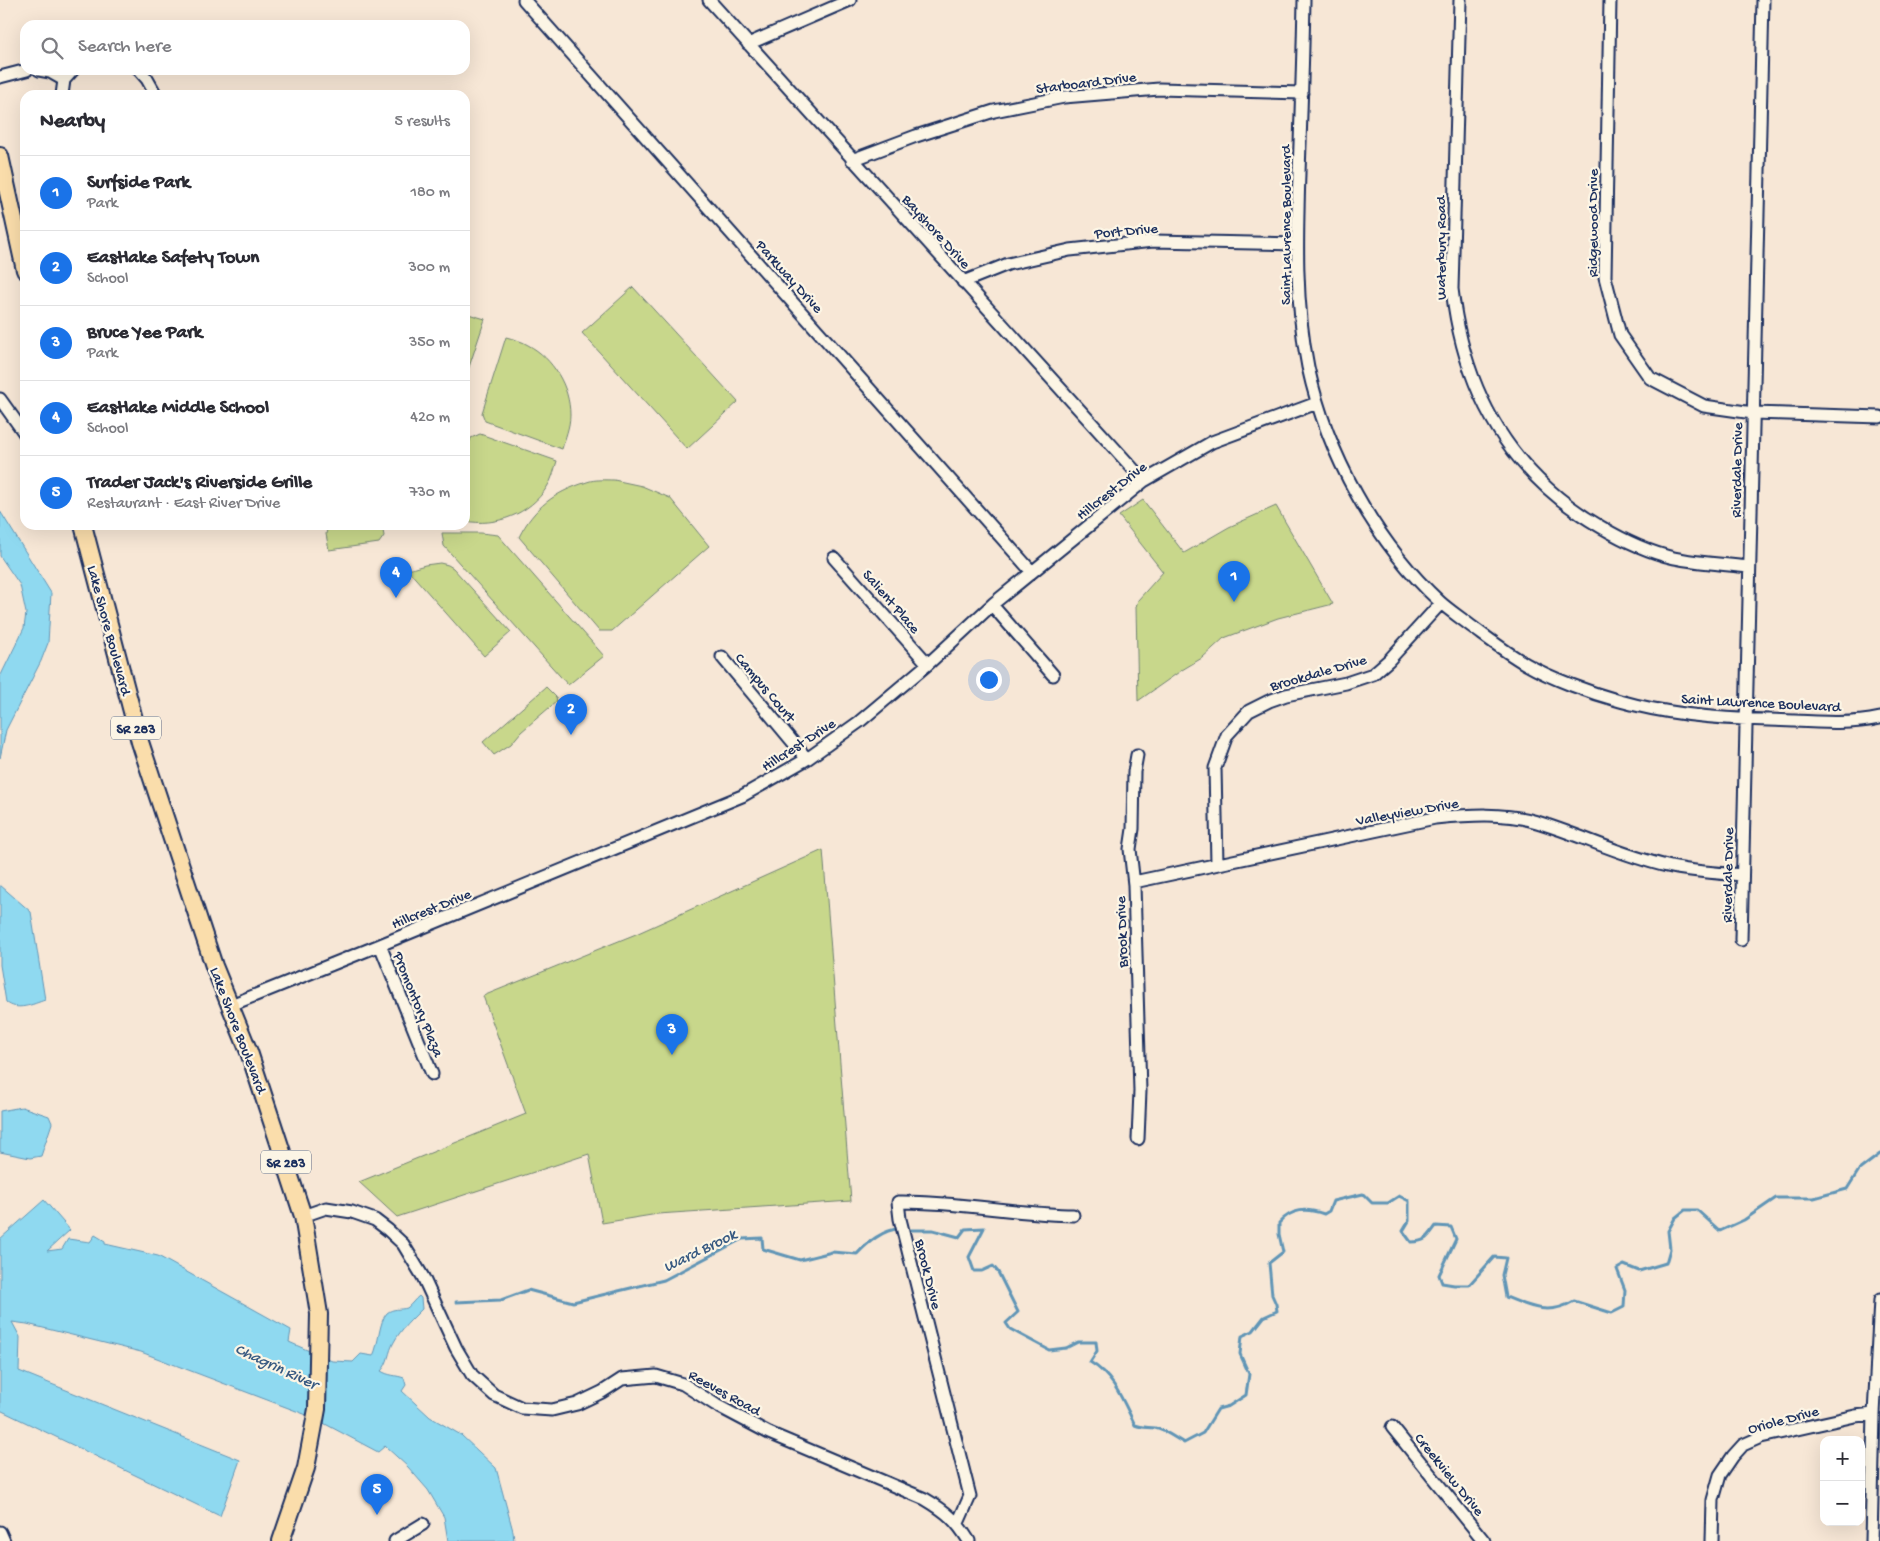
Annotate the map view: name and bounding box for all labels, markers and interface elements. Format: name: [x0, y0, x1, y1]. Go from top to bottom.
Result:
search box: [20, 20, 470, 75]
icon: search: [38, 34, 66, 62]
text: Search here: [78, 36, 172, 59]
street label: Starboard Drive: [1035, 69, 1138, 99]
text: Nearby: [40, 110, 105, 135]
text: 5 results: [395, 113, 450, 132]
street label: Saint Lawrence Boulevard: [1278, 144, 1296, 305]
street label: Ridgewood Drive: [1585, 169, 1603, 277]
text: Surfside Park: [87, 172, 190, 195]
text: 1: [53, 184, 59, 203]
text: 180 m: [411, 184, 450, 203]
street label: Bayshore Drive: [897, 191, 974, 273]
text: Park: [87, 195, 118, 214]
street label: Waterbury Road: [1433, 195, 1451, 300]
street label: Port Drive: [1093, 220, 1159, 244]
street label: Parkway Drive: [750, 236, 826, 318]
text: Eastlake Safety Town: [87, 247, 259, 270]
text: 2: [52, 259, 60, 278]
text: 300 m: [408, 259, 450, 278]
text: School: [87, 270, 129, 289]
text: Bruce Yee Park: [87, 322, 202, 345]
text: 3: [52, 334, 60, 353]
text: 350 m: [409, 334, 450, 353]
text: Park: [87, 345, 118, 364]
text: Eastlake Middle School: [87, 397, 269, 420]
text: 4: [52, 409, 60, 428]
text: 420 m: [410, 409, 450, 428]
text: School: [87, 420, 129, 439]
street label: Riverdale Drive: [1728, 422, 1748, 518]
street label: Hillcrest Drive: [1073, 458, 1151, 525]
text: Trader Jack's Riverside Grille: [87, 472, 312, 495]
text: 5: [52, 484, 60, 503]
text: 730 m: [409, 484, 450, 503]
text: Restaurant · East River Drive: [87, 495, 280, 514]
pin: 4: [380, 557, 412, 598]
pin: 1: [1218, 561, 1250, 602]
street label: Lake Shore Boulevard: [82, 564, 134, 699]
street label: Salient Place: [858, 567, 923, 638]
street label: Campus Court: [730, 650, 800, 728]
street label: Brookdale Drive: [1267, 651, 1369, 697]
your location: [976, 667, 1002, 693]
street label: Saint Lawrence Boulevard: [1681, 691, 1842, 717]
pin: 2: [555, 694, 587, 735]
street label: Hillcrest Drive: [759, 715, 840, 776]
road number: SR 283: [111, 716, 161, 740]
street label: Valleyview Drive: [1354, 795, 1460, 831]
street label: Riverdale Drive: [1719, 827, 1739, 923]
street label: Hillcrest Drive: [389, 886, 475, 934]
street label: Brook Drive: [1113, 896, 1133, 969]
street label: Promontory Plaza: [387, 949, 447, 1061]
street label: Lake Shore Boulevard: [205, 965, 270, 1098]
pin: 3: [656, 1014, 688, 1055]
road number: SR 283: [261, 1150, 311, 1174]
water label: Ward Brook: [661, 1225, 742, 1278]
street label: Brook Drive: [909, 1237, 945, 1312]
water label: Chagrin River: [231, 1341, 323, 1397]
street label: Reeves Road: [685, 1367, 764, 1421]
street label: Oriole Drive: [1746, 1403, 1821, 1439]
street label: Creekview Drive: [1410, 1430, 1487, 1520]
map controls: [1820, 1436, 1865, 1526]
button: +: [1820, 1436, 1865, 1481]
pin: 5: [361, 1474, 393, 1515]
button: −: [1820, 1481, 1865, 1526]

